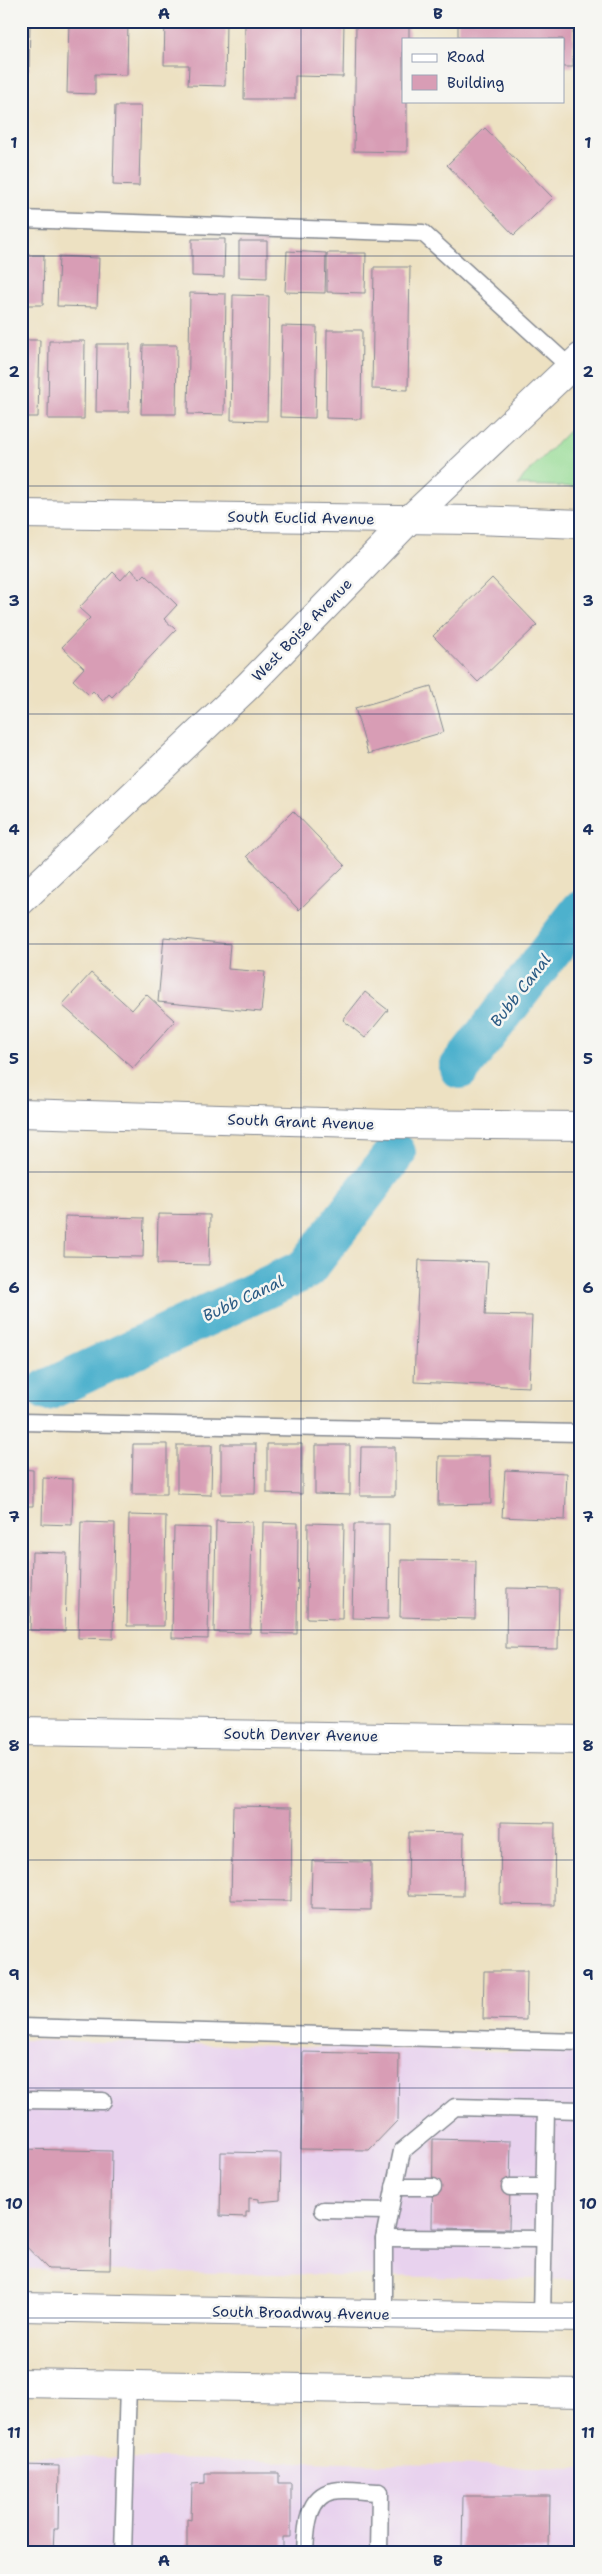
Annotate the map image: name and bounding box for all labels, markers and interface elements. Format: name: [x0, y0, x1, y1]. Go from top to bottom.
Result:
text: A: [158, 3, 170, 24]
text: B: [433, 3, 443, 24]
legend: [402, 38, 564, 102]
text: Road: [447, 47, 485, 67]
text: Building: [447, 73, 504, 93]
text: 1: [10, 132, 18, 153]
text: 1: [584, 132, 592, 153]
text: 2: [8, 361, 20, 382]
text: 2: [582, 361, 594, 382]
street label: South Euclid Avenue: [227, 507, 375, 529]
street label: West Boise Avenue: [247, 574, 357, 686]
text: 3: [8, 590, 20, 611]
text: 3: [582, 590, 594, 611]
text: 4: [8, 819, 20, 840]
text: 4: [582, 819, 594, 840]
water label: Bubb Canal: [485, 949, 556, 1031]
text: 5: [9, 1048, 19, 1069]
text: 5: [583, 1048, 593, 1069]
street label: South Grant Avenue: [227, 1109, 375, 1135]
water label: Bubb Canal: [199, 1271, 287, 1326]
text: 6: [8, 1277, 20, 1298]
text: 6: [582, 1277, 594, 1298]
text: 7: [8, 1506, 20, 1527]
text: 7: [582, 1506, 594, 1527]
street label: South Denver Avenue: [223, 1724, 379, 1746]
text: 8: [8, 1735, 20, 1756]
text: 8: [582, 1735, 594, 1756]
text: 9: [8, 1964, 20, 1985]
text: 9: [582, 1964, 594, 1985]
text: 10: [5, 2193, 23, 2214]
text: 10: [579, 2193, 597, 2214]
street label: South Broadway Avenue: [212, 2301, 390, 2325]
text: 11: [7, 2422, 21, 2443]
text: 11: [581, 2422, 595, 2443]
text: A: [158, 2550, 170, 2571]
text: B: [433, 2550, 443, 2571]

